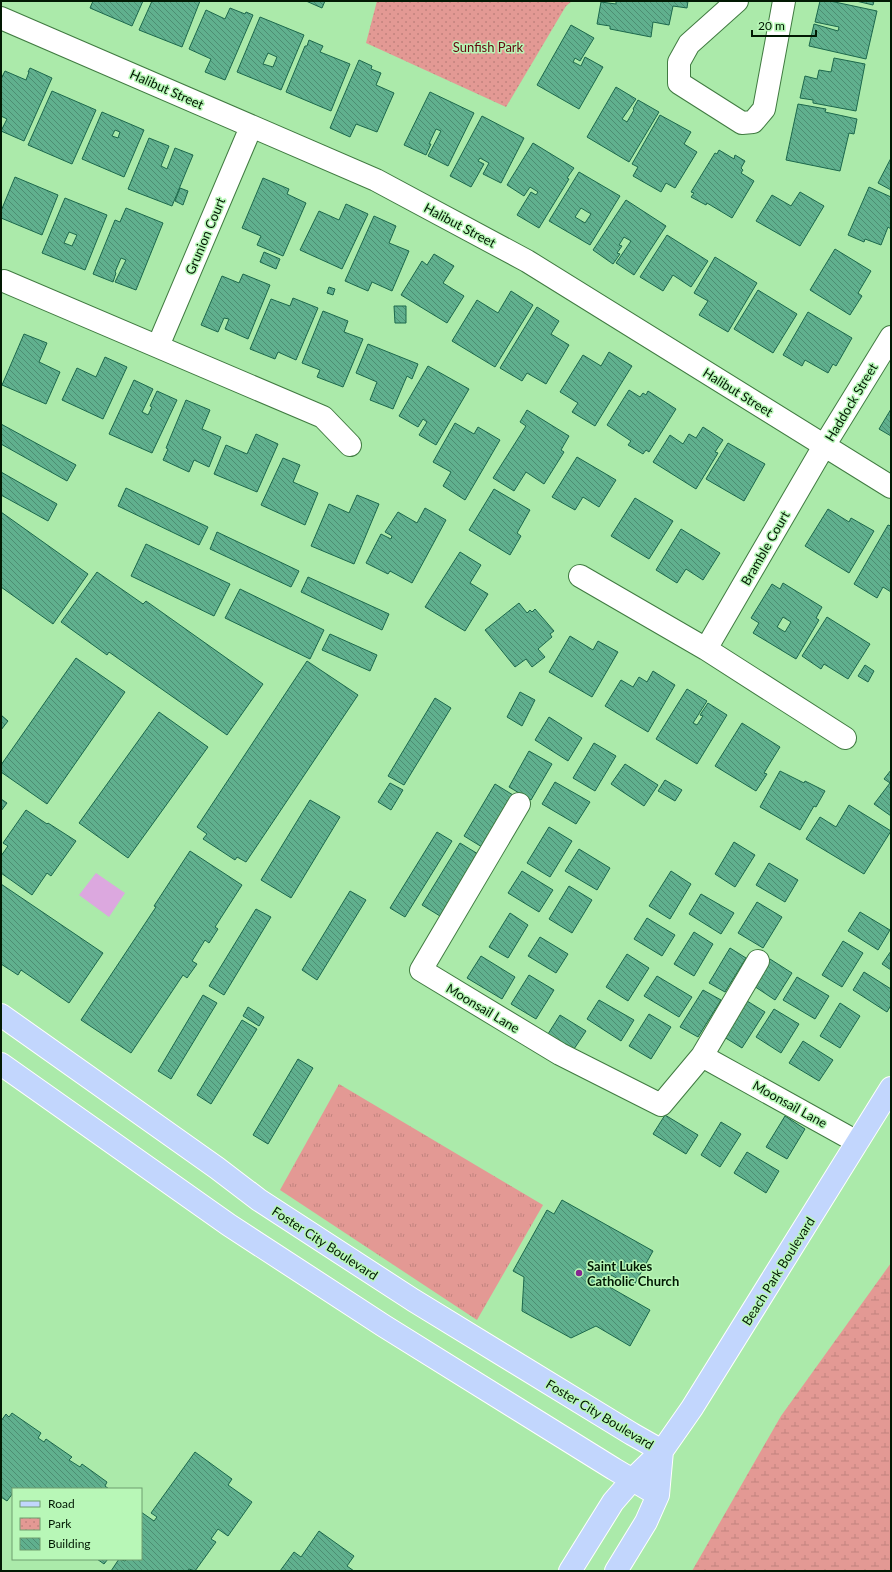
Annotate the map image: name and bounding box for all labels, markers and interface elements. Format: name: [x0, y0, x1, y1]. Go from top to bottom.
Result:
scale bar: [752, 12, 816, 38]
text: 20 m: [758, 18, 785, 33]
park label: Sunfish Park: [453, 39, 524, 55]
street label: Halibut Street: [128, 66, 207, 113]
street label: Grunion Court: [182, 195, 229, 277]
street label: Halibut Street: [421, 199, 499, 251]
street label: Haddock Street: [821, 360, 881, 444]
street label: Halibut Street: [700, 364, 776, 420]
street label: Bramble Court: [737, 508, 793, 588]
street label: Moonsail Lane: [443, 980, 523, 1036]
street label: Moonsail Lane: [750, 1077, 830, 1131]
street label: Foster City Boulevard: [269, 1203, 381, 1283]
street label: Beach Park Boulevard: [738, 1214, 818, 1328]
place label: Saint Lukes Catholic Church: [587, 1258, 679, 1289]
marker: Saint Lukes Catholic Church: [574, 1268, 584, 1278]
street label: Foster City Boulevard: [543, 1376, 657, 1452]
legend: [12, 1488, 142, 1560]
text: Road: [48, 1496, 75, 1511]
text: Park: [48, 1516, 72, 1531]
text: Building: [48, 1536, 91, 1551]

